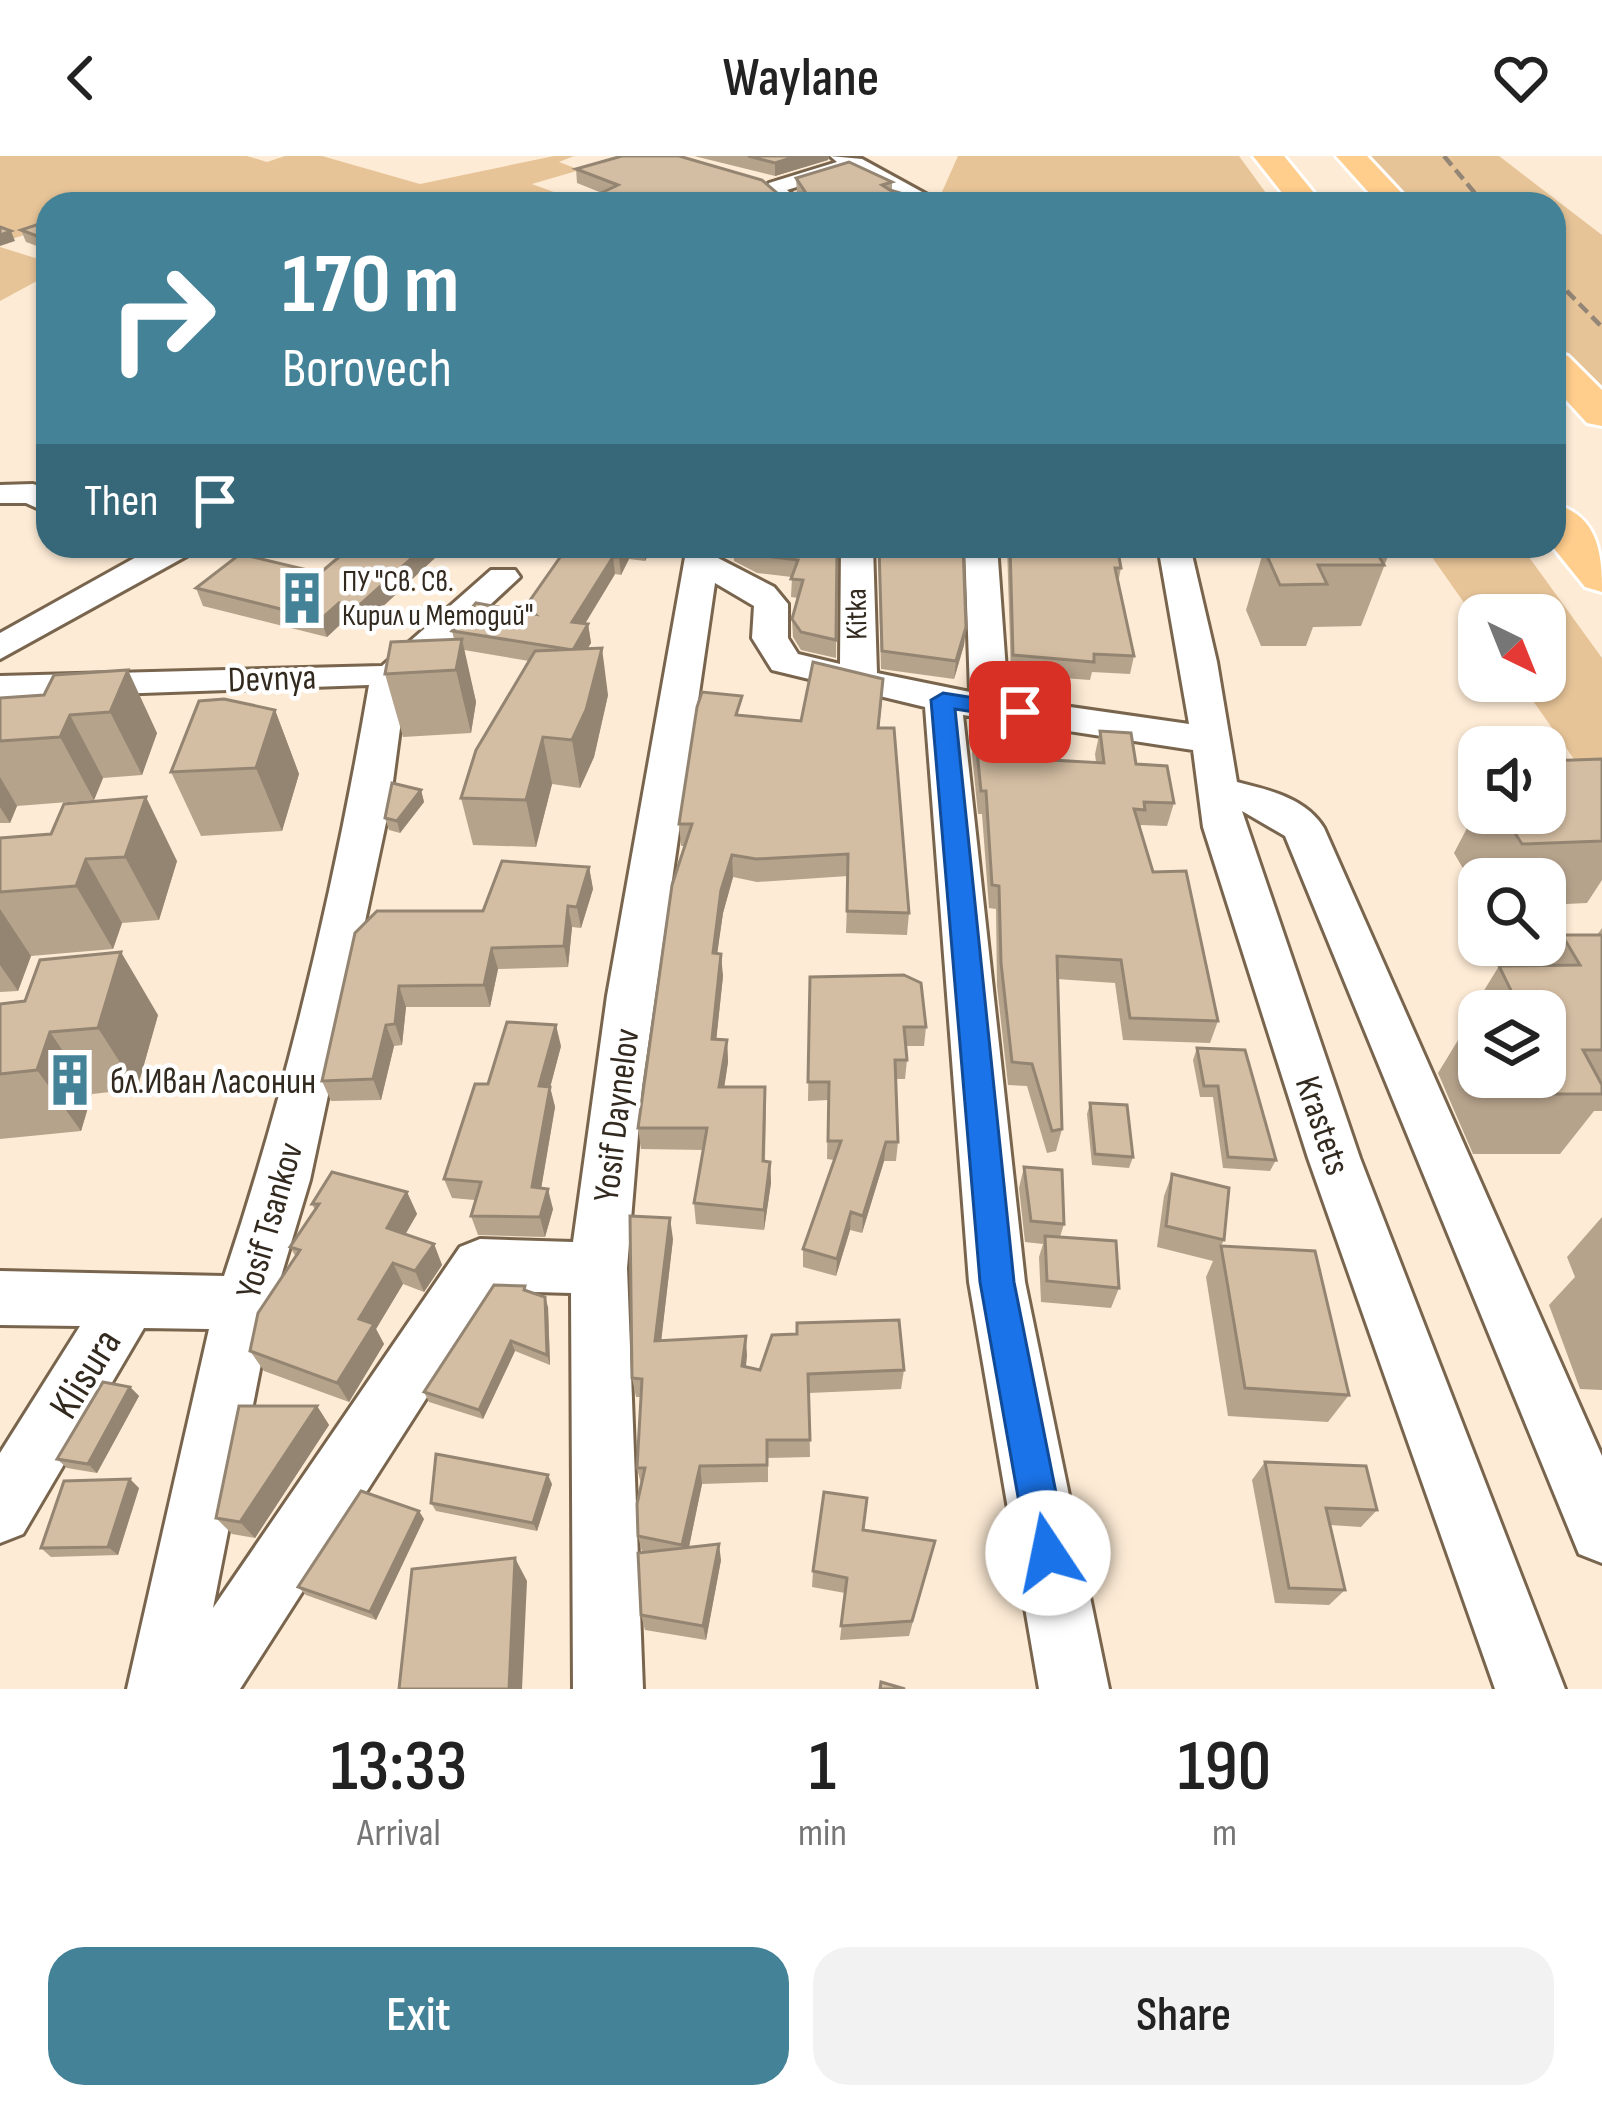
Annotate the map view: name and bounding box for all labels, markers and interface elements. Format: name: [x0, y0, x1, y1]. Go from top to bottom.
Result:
icon: back: [48, 45, 114, 111]
icon: heart: [1488, 45, 1554, 111]
text: Waylane: [723, 46, 879, 111]
text: 170 m: [282, 235, 459, 336]
icon: right: [84, 240, 240, 396]
text: Borovech: [282, 337, 452, 402]
icon: arrive: [182, 468, 248, 534]
text: Then: [84, 474, 158, 529]
place label: ПУ "Св. Св. Кирил и Методий": [342, 564, 533, 634]
building icon: ПУ "Св. Св. Кирил и Методий": [273, 569, 331, 627]
street label: Kitka: [839, 588, 875, 640]
north arrow: [1458, 594, 1566, 702]
map controls: [1458, 594, 1566, 1098]
street label: Devnya: [227, 656, 317, 703]
pin: [969, 661, 1071, 763]
icon: arrive: [987, 679, 1053, 745]
button: sound: [1458, 726, 1566, 834]
button: search: [1458, 858, 1566, 966]
button: layers: [1458, 990, 1566, 1098]
street label: Yosif Daynelov: [586, 1026, 649, 1204]
building icon: бл.Иван Ласонин: [41, 1051, 99, 1109]
place label: бл.Иван Ласонин: [110, 1061, 316, 1104]
street label: Krastets: [1285, 1071, 1358, 1181]
street label: Yosif Tsankov: [228, 1138, 313, 1304]
street label: Klisura: [39, 1320, 133, 1428]
position arrow: [985, 1490, 1111, 1616]
text: 13:33: [331, 1724, 467, 1811]
text: 1: [809, 1724, 836, 1811]
text: 190: [1178, 1724, 1271, 1811]
text: Arrival: [357, 1810, 441, 1857]
text: min: [798, 1810, 847, 1857]
text: m: [1212, 1810, 1237, 1857]
button: Exit: [48, 1947, 789, 2085]
button: Share: [813, 1947, 1554, 2085]

